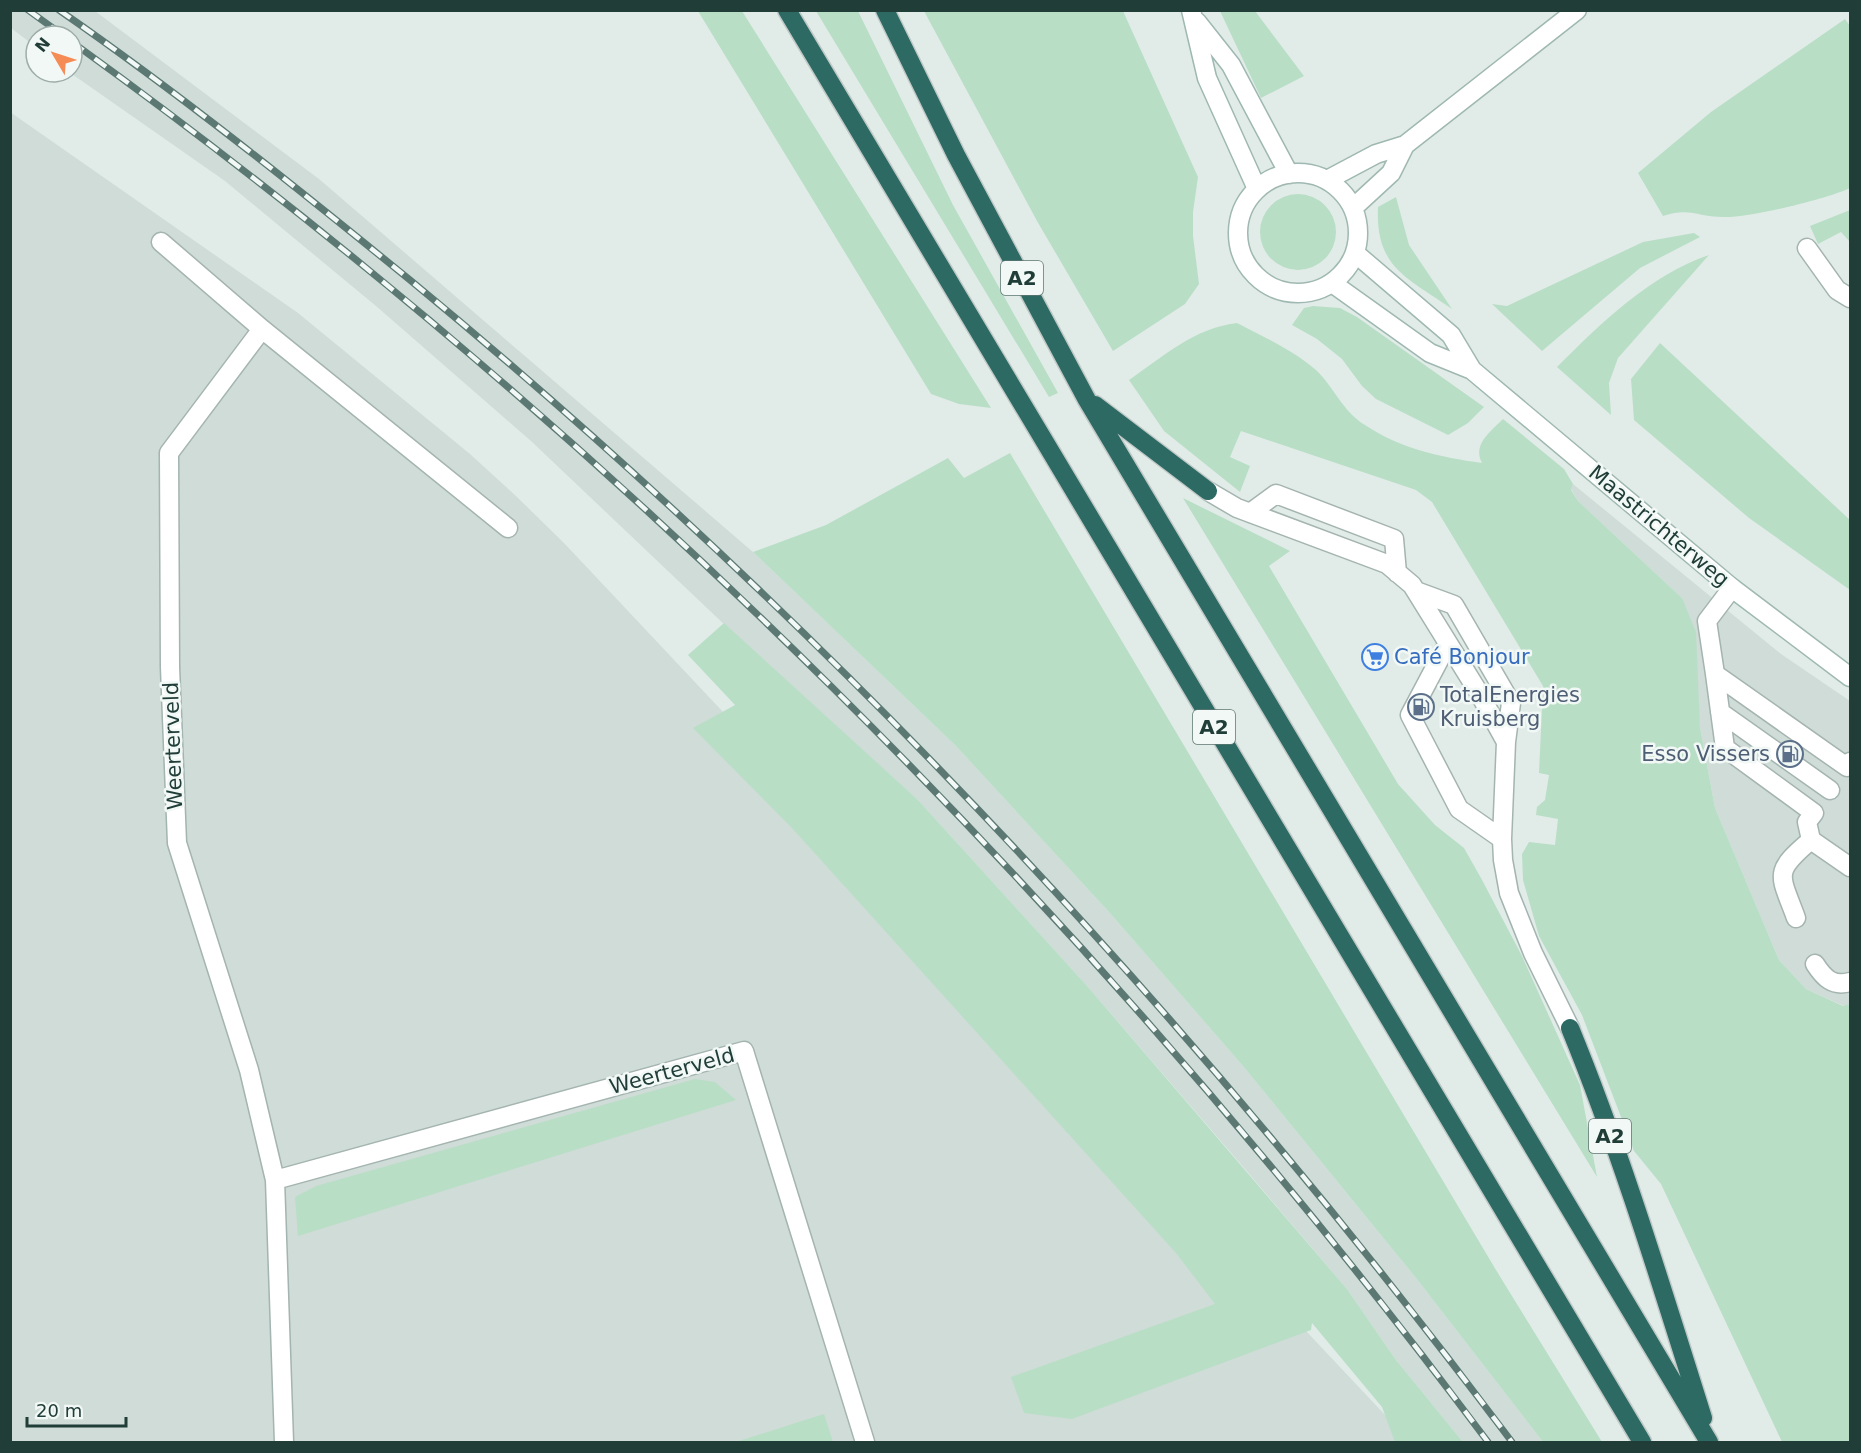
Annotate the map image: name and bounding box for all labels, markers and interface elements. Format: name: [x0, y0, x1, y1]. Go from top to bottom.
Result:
north arrow: [24, 24, 84, 84]
text: N: [31, 34, 54, 56]
road number: A2: [1001, 261, 1043, 295]
street label: Maastrichterweg: [1584, 460, 1734, 592]
supermarket icon: Café Bonjour: [1360, 642, 1390, 672]
place label: Café Bonjour: [1394, 645, 1530, 669]
street label: Weerterveld: [159, 681, 187, 811]
place label: TotalEnergies Kruisberg: [1439, 683, 1580, 731]
fuel station icon: TotalEnergies Kruisberg: [1406, 692, 1436, 722]
road number: A2: [1193, 710, 1235, 744]
fuel station icon: Esso Vissers: [1775, 739, 1805, 769]
place label: Esso Vissers: [1641, 742, 1770, 766]
street label: Weerterveld: [607, 1043, 737, 1099]
road number: A2: [1589, 1119, 1631, 1153]
scale bar: [27, 1390, 126, 1428]
text: 20 m: [36, 1400, 82, 1421]

